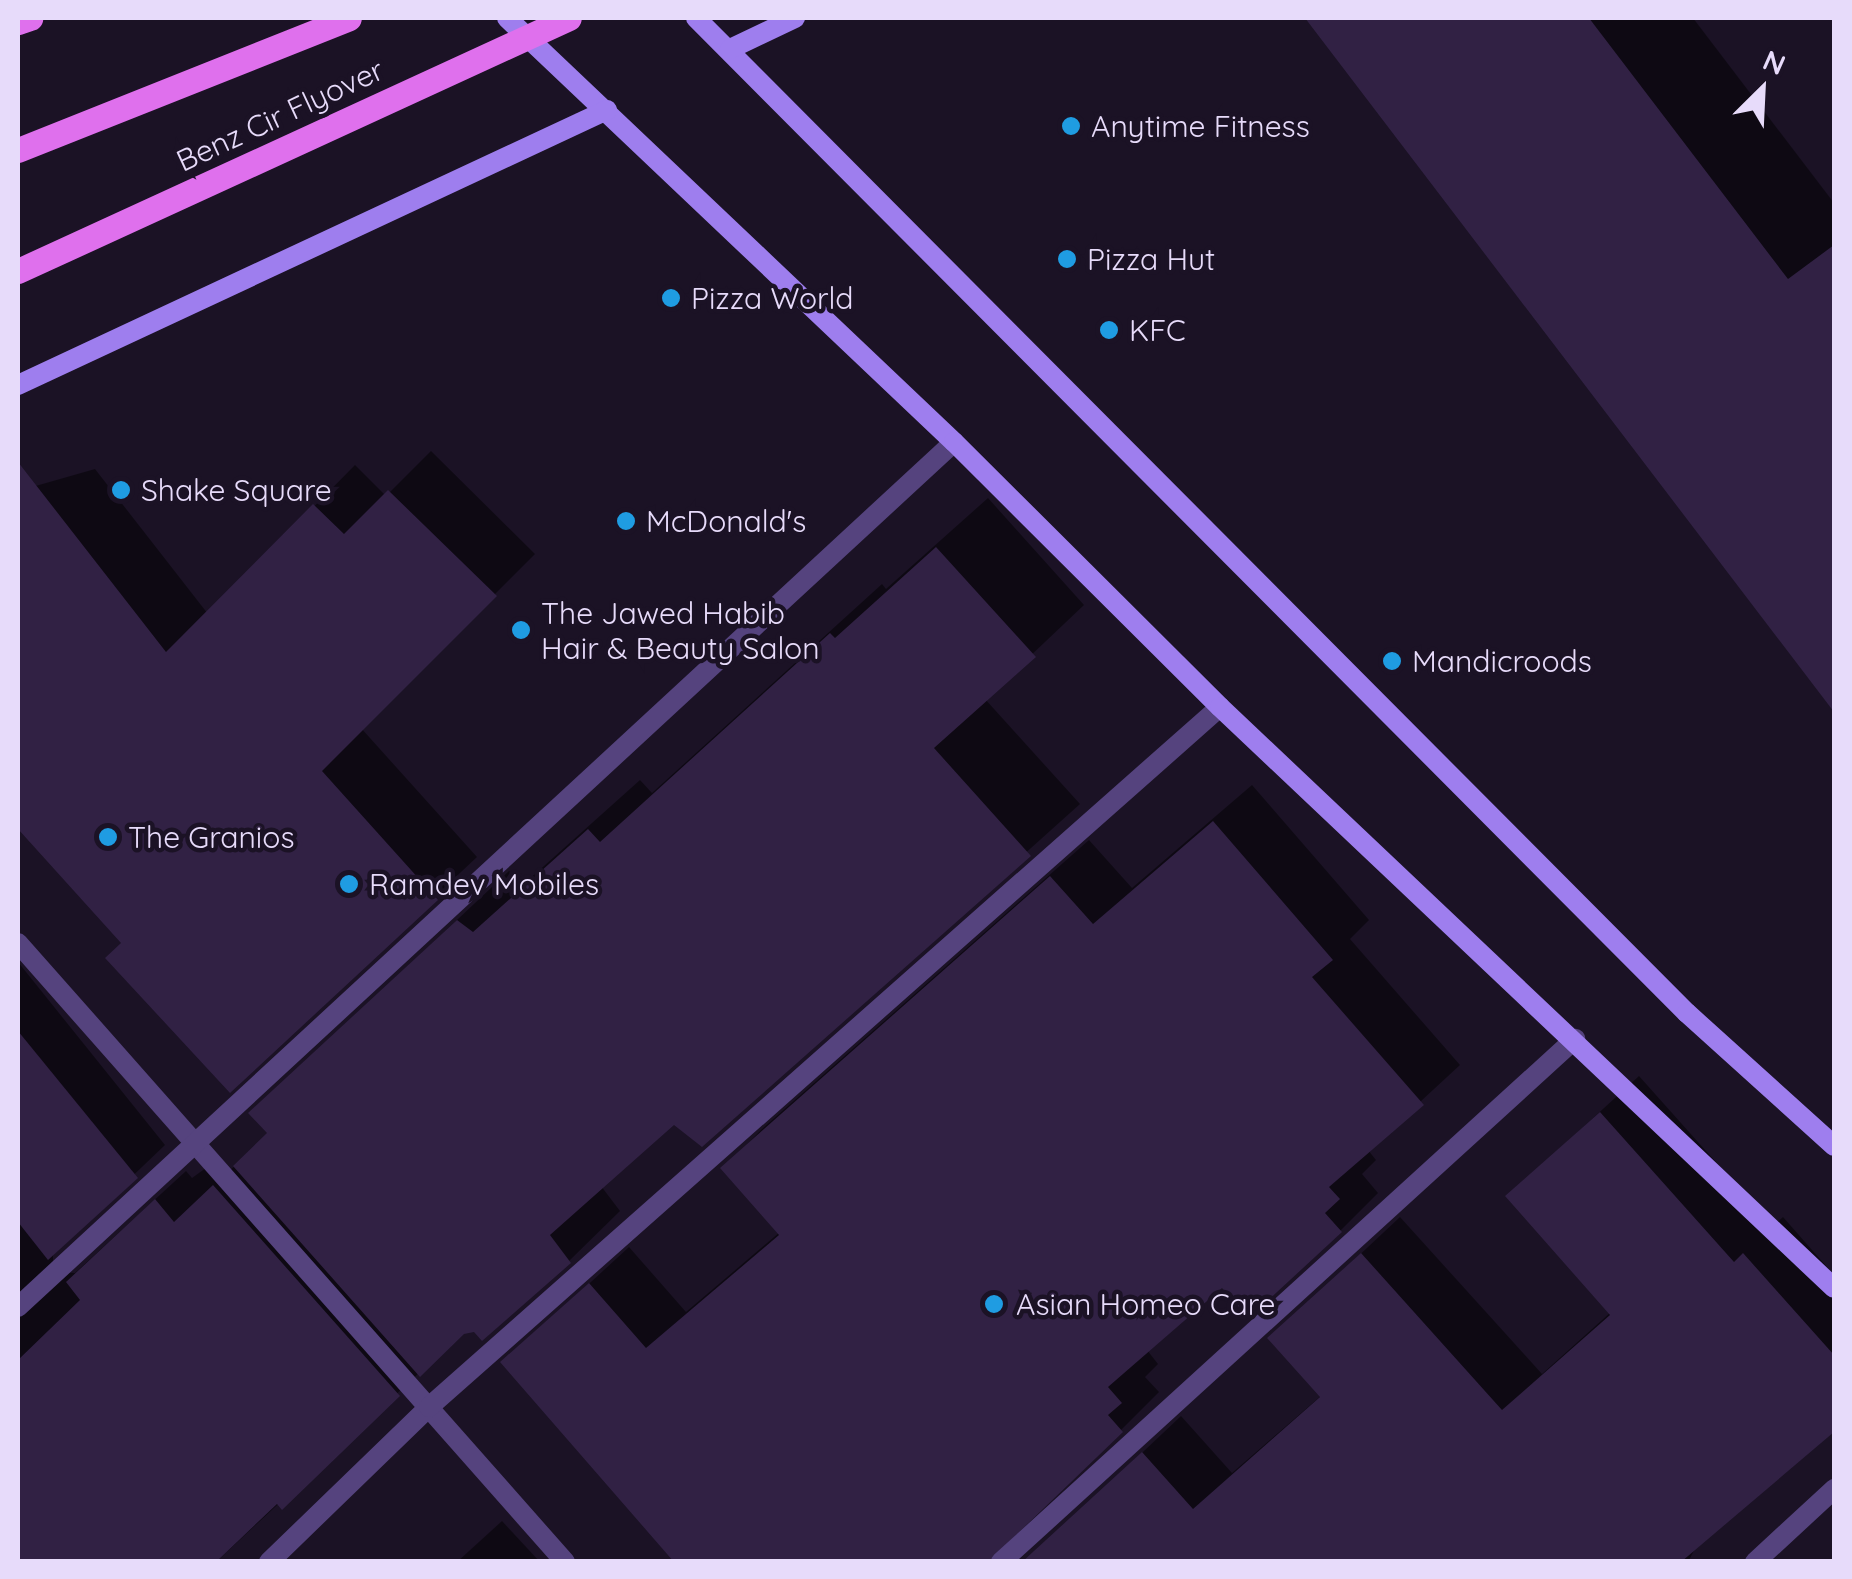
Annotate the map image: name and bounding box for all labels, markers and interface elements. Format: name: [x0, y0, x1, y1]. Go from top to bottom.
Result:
north arrow: [1712, 40, 1812, 140]
text: N: [1758, 42, 1791, 82]
street label: Benz Cir Flyover: [171, 51, 389, 179]
place label: Anytime Fitness: [1091, 108, 1310, 144]
marker: Anytime Fitness: [1060, 115, 1082, 137]
place label: Pizza Hut: [1087, 241, 1215, 277]
marker: Pizza Hut: [1056, 248, 1078, 270]
place label: Pizza World: [691, 280, 853, 316]
marker: Pizza World: [660, 287, 682, 309]
place label: KFC: [1129, 312, 1186, 348]
marker: KFC: [1098, 319, 1120, 341]
place label: Shake Square: [141, 472, 332, 508]
marker: Shake Square: [110, 479, 132, 501]
place label: McDonald's: [646, 503, 806, 539]
marker: McDonald's: [615, 510, 637, 532]
place label: The Jawed Habib Hair & Beauty Salon: [541, 595, 820, 666]
marker: The Jawed Habib Hair & Beauty Salon: [510, 619, 532, 641]
place label: Mandicroods: [1412, 643, 1592, 679]
marker: Mandicroods: [1381, 650, 1403, 672]
place label: The Granios: [128, 819, 294, 855]
marker: The Granios: [97, 826, 119, 848]
place label: Ramdev Mobiles: [369, 866, 599, 902]
marker: Ramdev Mobiles: [338, 873, 360, 895]
place label: Asian Homeo Care: [1016, 1286, 1276, 1322]
marker: Asian Homeo Care: [981, 1291, 1007, 1317]

